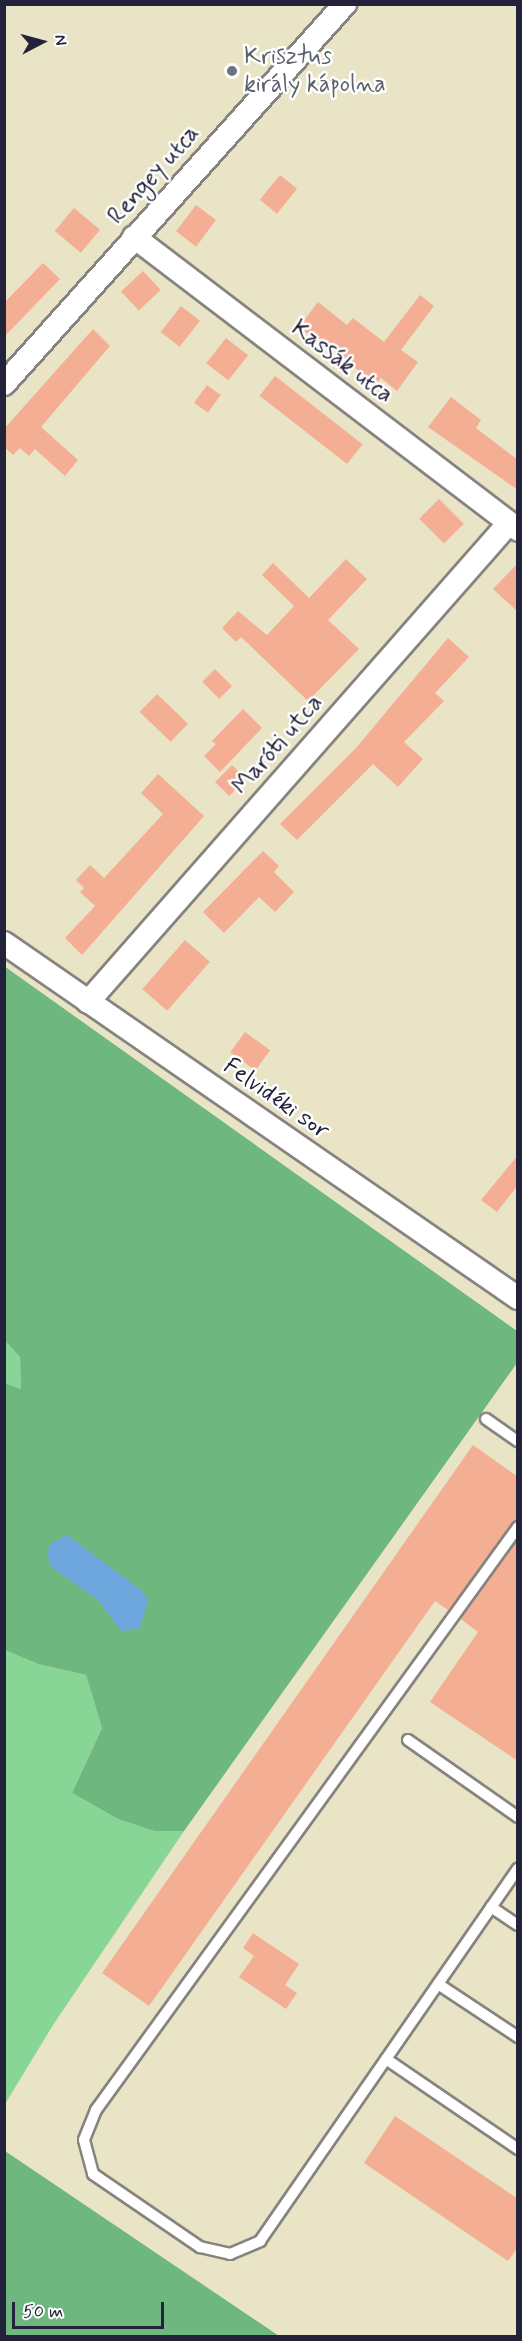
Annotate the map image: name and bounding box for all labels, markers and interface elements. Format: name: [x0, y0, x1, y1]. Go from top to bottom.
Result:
north arrow: [12, 12, 72, 72]
text: N: [49, 34, 71, 46]
place label: Krisztus király kápolna: [244, 43, 386, 99]
marker: Krisztus király kápolna: [225, 64, 239, 78]
street label: Rengey utca: [101, 118, 207, 232]
street label: Kassák utca: [283, 312, 401, 412]
street label: Maróti utca: [227, 689, 329, 801]
street label: Felvidéki sor: [218, 1052, 334, 1146]
scale bar: [15, 2290, 166, 2328]
text: 50 m: [23, 2300, 63, 2324]

